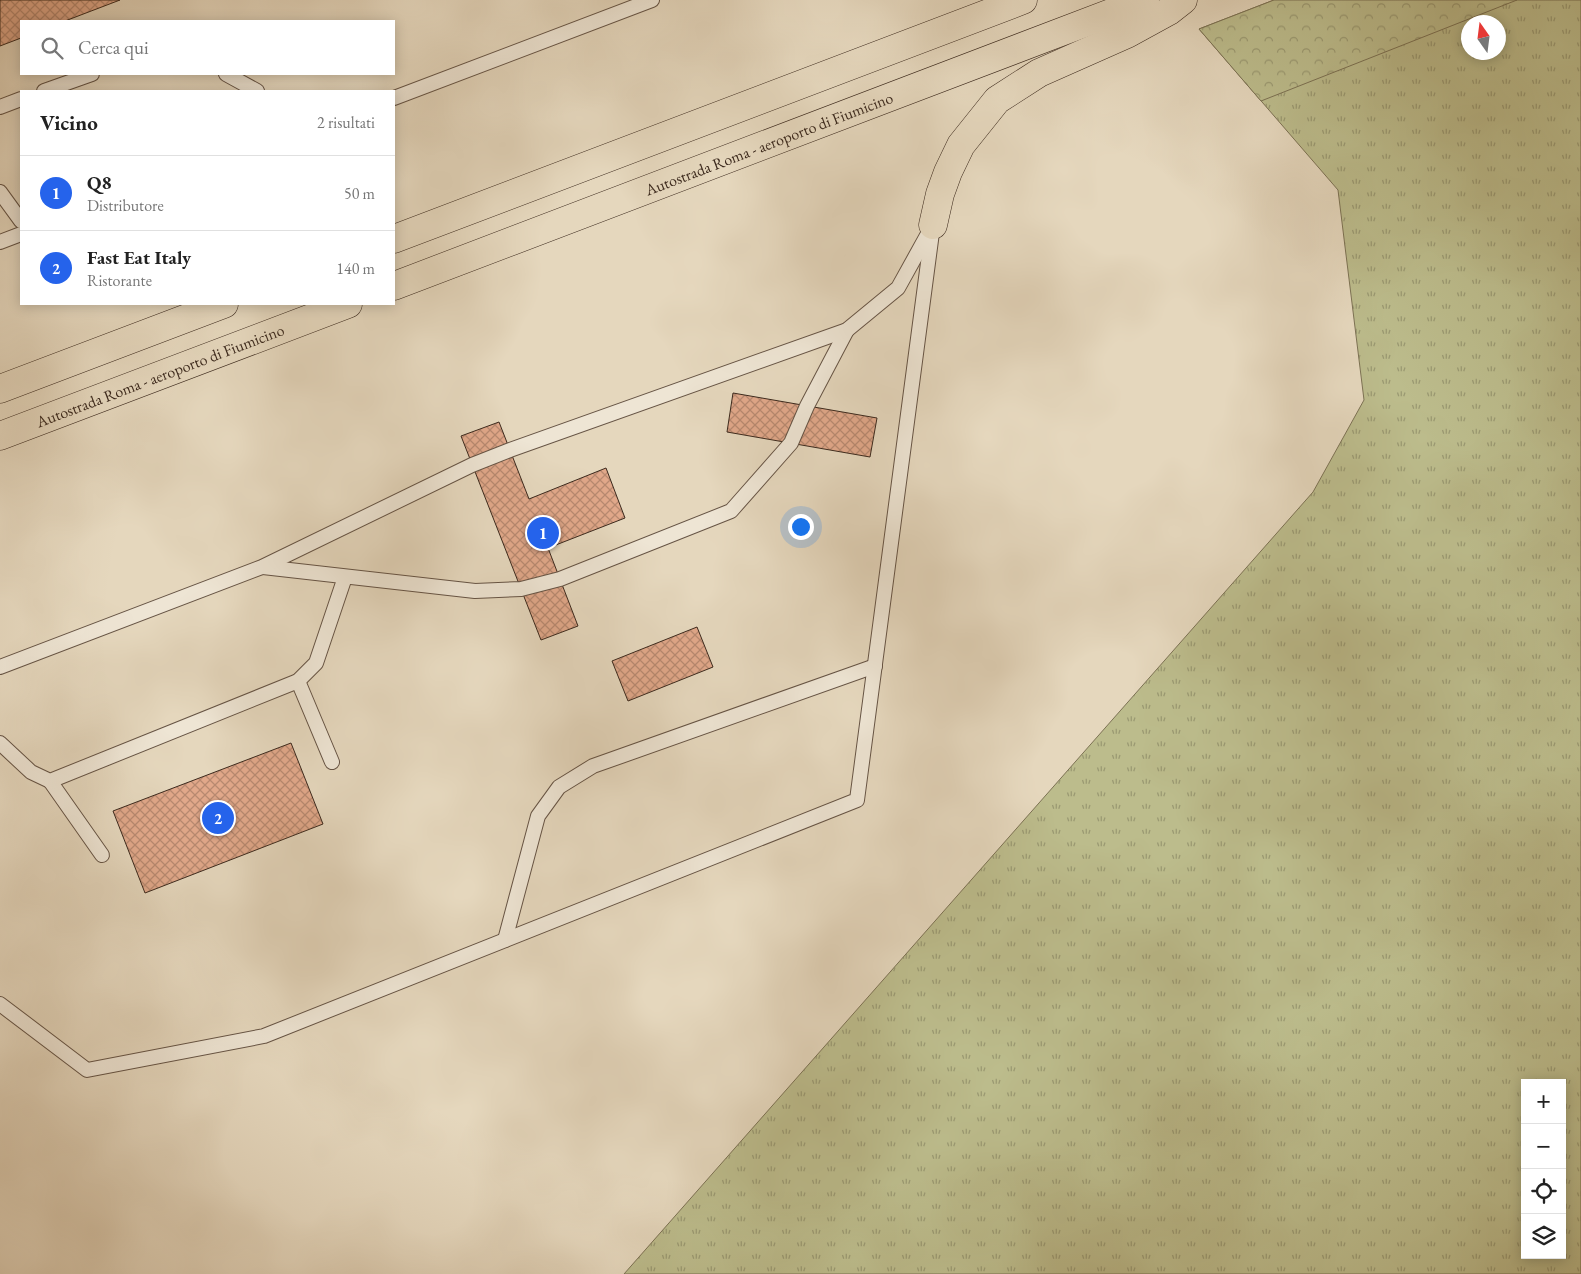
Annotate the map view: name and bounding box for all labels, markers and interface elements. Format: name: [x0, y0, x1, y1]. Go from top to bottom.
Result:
north arrow: [1461, 15, 1506, 60]
search box: [20, 20, 395, 75]
icon: search: [38, 34, 66, 62]
text: Cerca qui: [78, 35, 149, 60]
street label: Autostrada Roma - aeroporto di Fiumicino: [641, 87, 896, 200]
text: Vicino: [40, 109, 98, 136]
text: 2 risultati: [317, 112, 375, 133]
text: Q8: [87, 170, 112, 195]
text: 1: [52, 183, 60, 204]
text: 50 m: [344, 183, 375, 204]
text: Distributore: [87, 195, 164, 216]
text: Fast Eat Italy: [87, 245, 191, 270]
text: 2: [52, 258, 60, 279]
text: 140 m: [336, 258, 375, 279]
text: Ristorante: [87, 270, 152, 291]
street label: Autostrada Roma - aeroporto di Fiumicino: [32, 319, 287, 432]
pin: 1: [527, 514, 559, 552]
your location: [788, 514, 814, 540]
pin: 2: [202, 799, 234, 837]
map controls: [1521, 1079, 1566, 1259]
button: +: [1521, 1079, 1566, 1124]
button: −: [1521, 1124, 1566, 1169]
button: locate: [1521, 1169, 1566, 1214]
button: layers: [1521, 1214, 1566, 1259]

